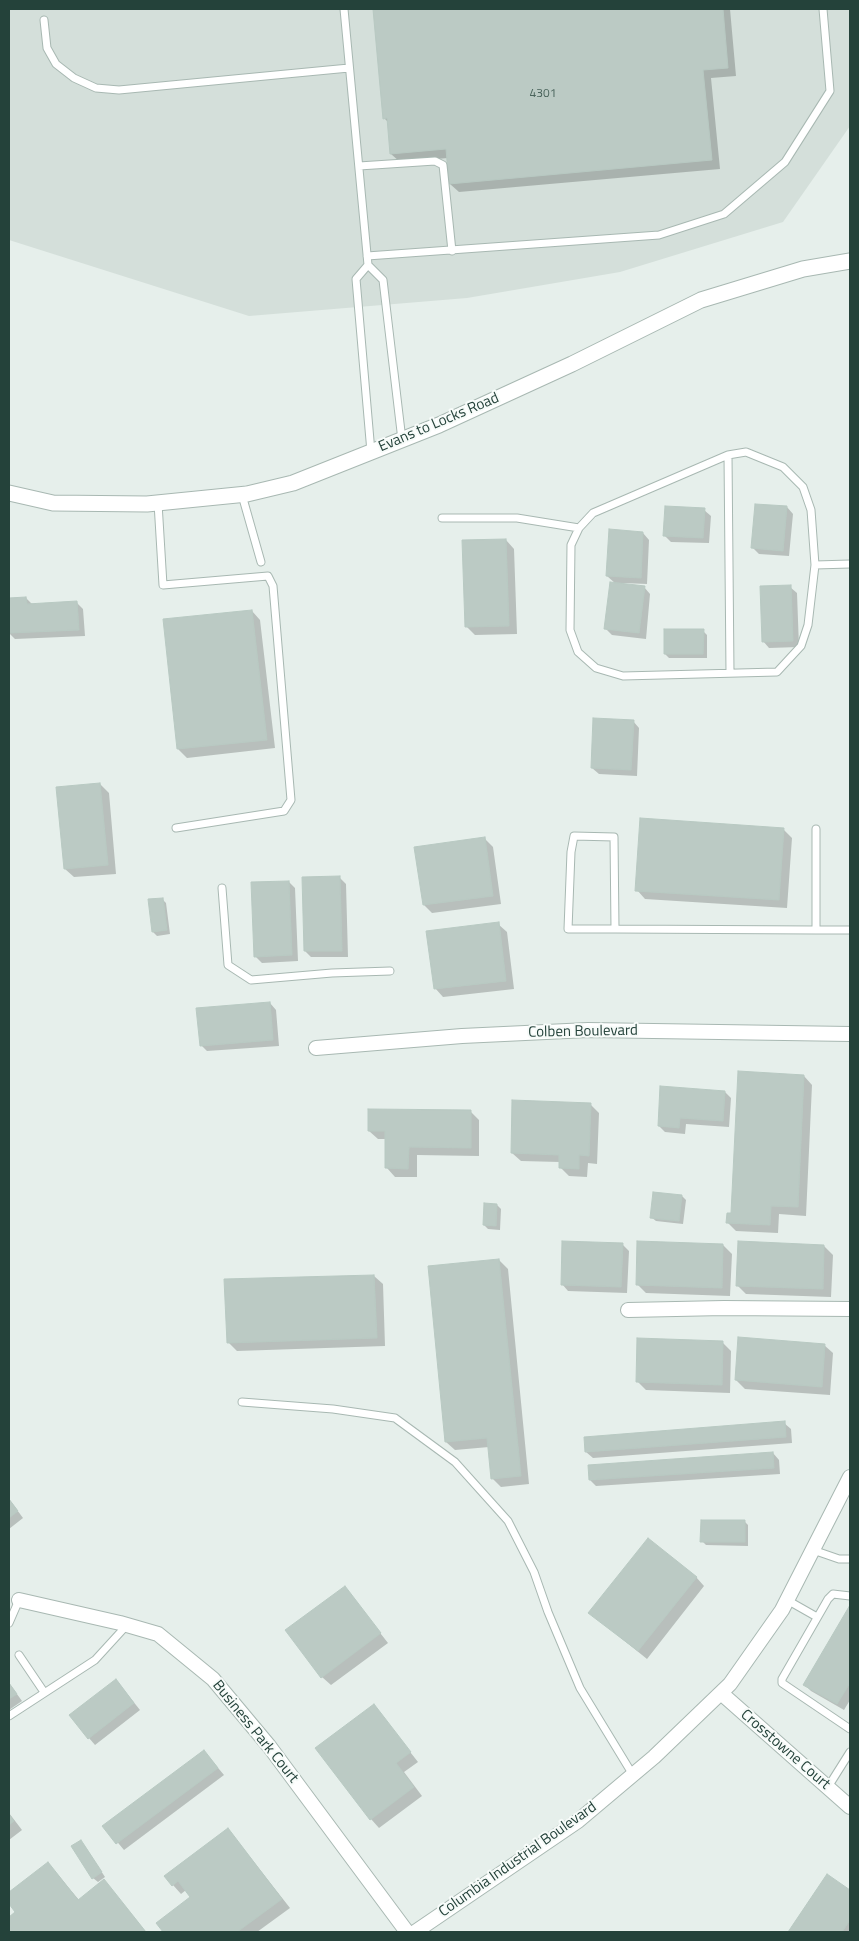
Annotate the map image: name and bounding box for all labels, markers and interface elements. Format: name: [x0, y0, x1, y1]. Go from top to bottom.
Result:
house number: 4301: [530, 87, 556, 101]
street label: Evans to Locks Road: [376, 390, 502, 456]
street label: Colben Boulevard: [528, 1022, 638, 1042]
street label: Business Park Court: [208, 1677, 302, 1787]
street label: Crosstowne Court: [737, 1706, 833, 1794]
street label: Columbia Industrial Boulevard: [436, 1799, 600, 1921]

